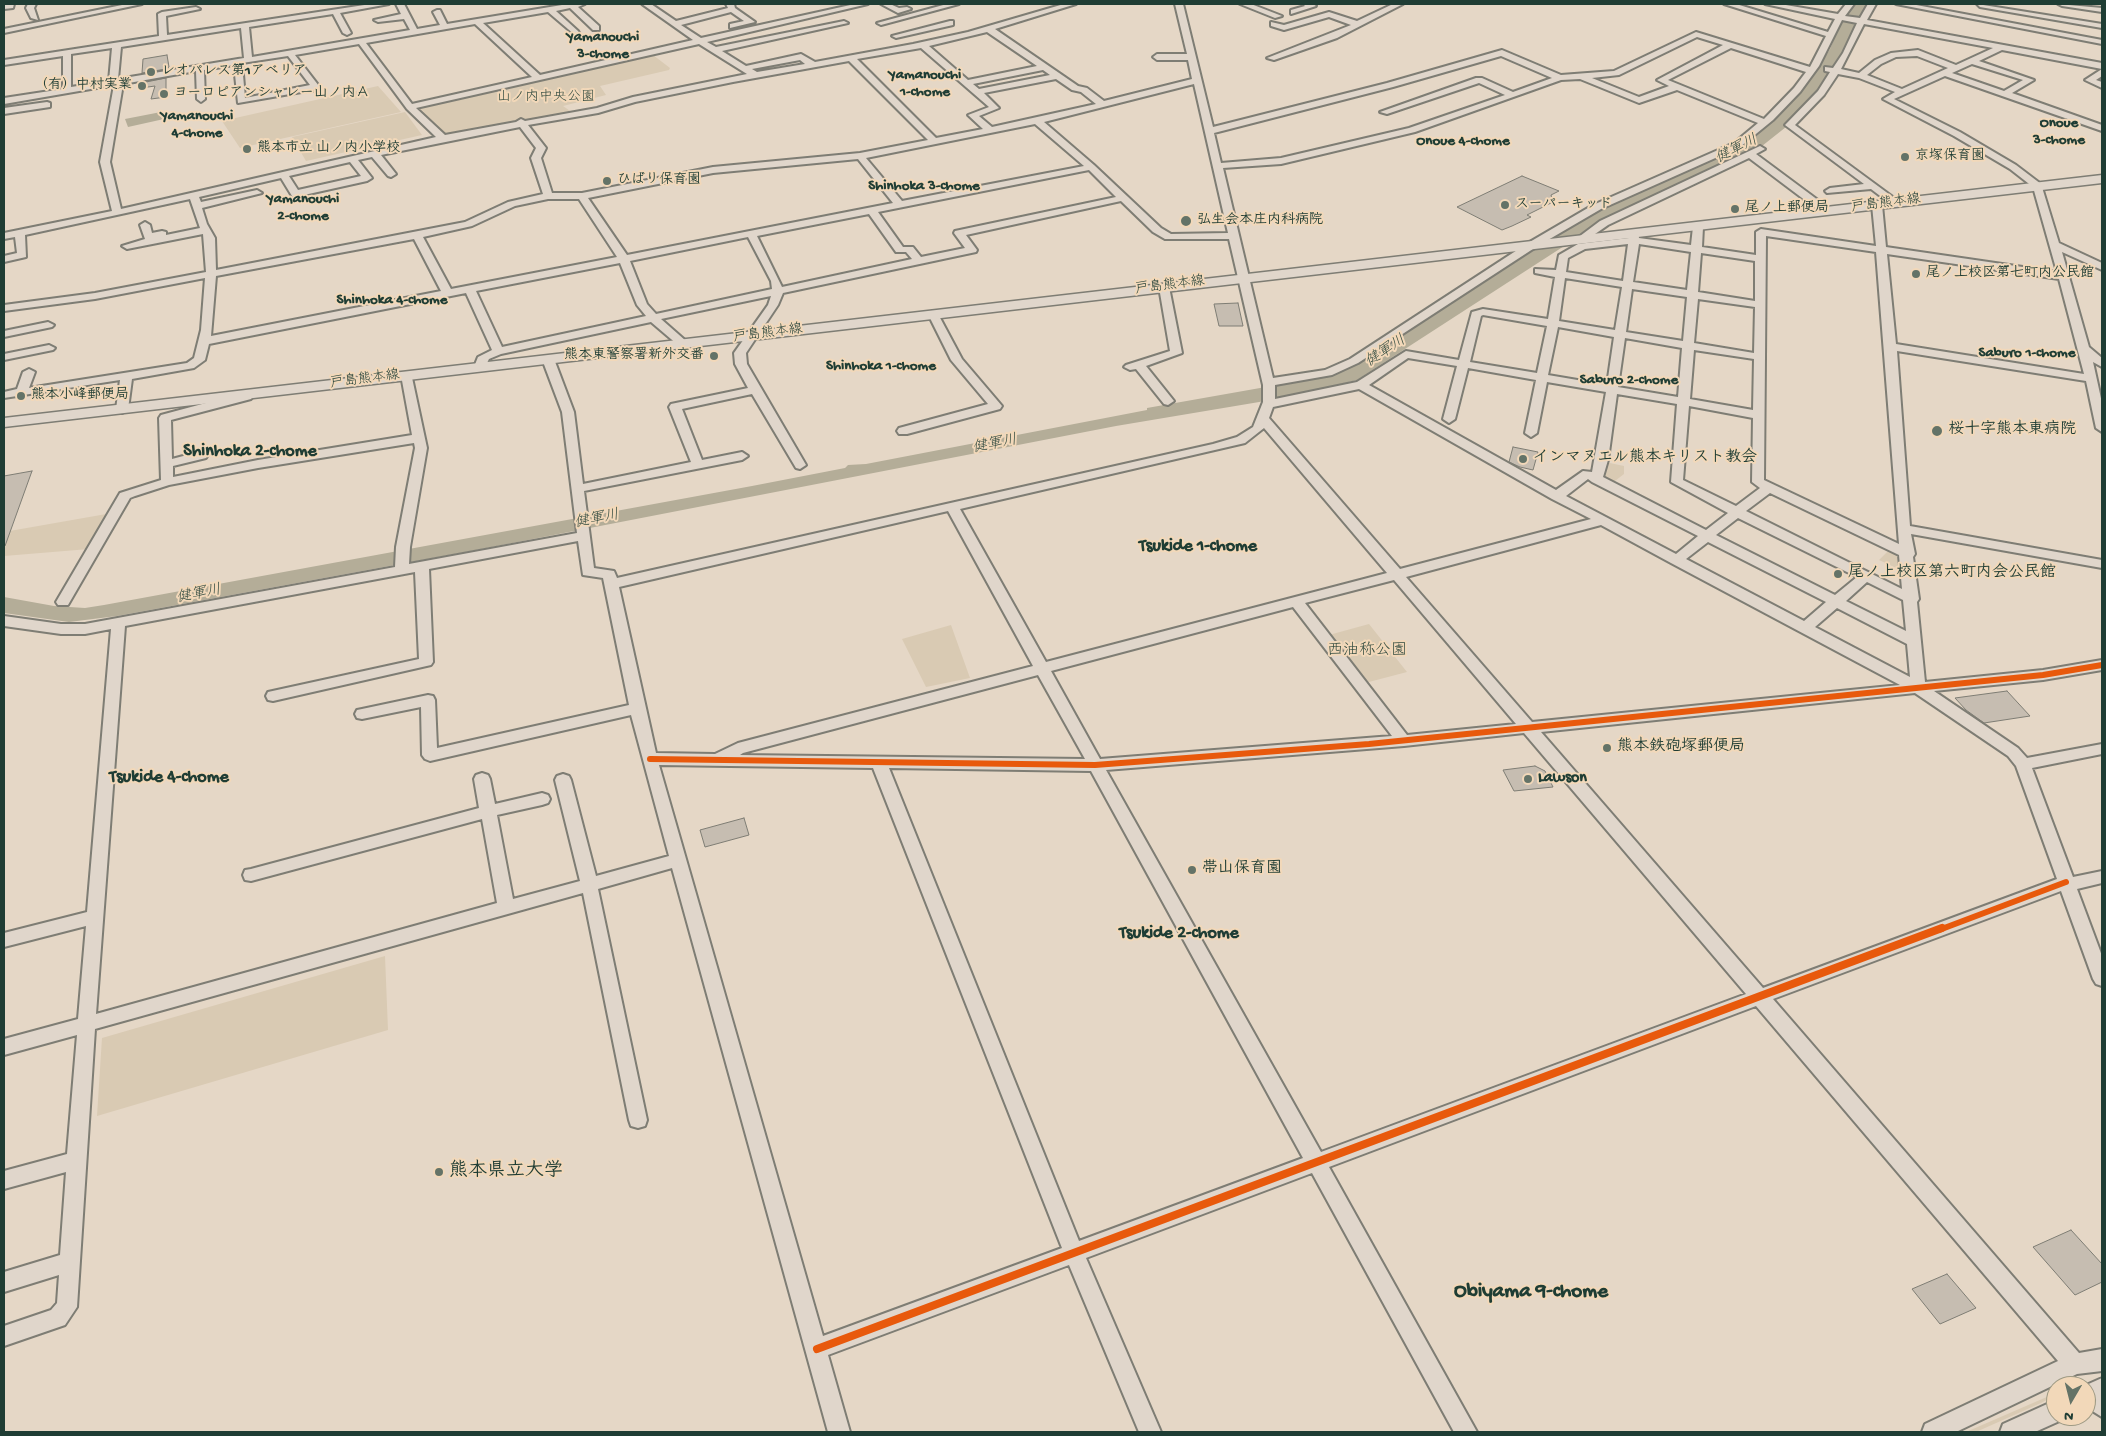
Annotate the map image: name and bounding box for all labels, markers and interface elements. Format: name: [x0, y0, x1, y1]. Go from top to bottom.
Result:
district label: Yamanouchi 3-chome: [567, 29, 639, 64]
place label: レオパレス第1アベリア: [161, 64, 307, 80]
marker: レオパレス第1アベリア: [145, 66, 157, 78]
district label: Yamanouchi 1-chome: [889, 67, 961, 102]
place label: （有）中村実業: [34, 78, 132, 94]
marker: （有）中村実業: [136, 80, 148, 92]
place label: ヨーロピアンシャレー山ノ内Ａ: [174, 86, 370, 102]
marker: ヨーロピアンシャレー山ノ内Ａ: [158, 88, 170, 100]
park label: 山ノ内中央公園: [497, 90, 595, 106]
district label: Yamanouchi 4-chome: [161, 108, 233, 143]
district label: Onoue 3-chome: [2033, 115, 2085, 150]
water label: 健軍川: [1713, 132, 1761, 168]
district label: Onoue 4-chome: [1416, 133, 1510, 151]
place label: 熊本市立 山ノ内小学校: [257, 141, 400, 157]
marker: 熊本市立 山ノ内小学校: [241, 143, 253, 155]
place label: 京塚保育園: [1915, 149, 1985, 165]
marker: 京塚保育園: [1899, 151, 1911, 163]
place label: ひばり保育園: [617, 173, 701, 189]
marker: ひばり保育園: [601, 175, 613, 187]
district label: Shinhoka 3-chome: [868, 178, 980, 196]
district label: Yamanouchi 2-chome: [267, 191, 339, 226]
street label: 戸島熊本線: [1850, 191, 1922, 217]
place label: スーパーキッド: [1515, 197, 1612, 213]
marker: スーパーキッド: [1499, 199, 1511, 211]
place label: 尾ノ上郵便局: [1745, 201, 1829, 217]
marker: 尾ノ上郵便局: [1729, 203, 1741, 215]
place label: 弘生会本庄内科病院: [1197, 213, 1323, 229]
marker: 弘生会本庄内科病院: [1179, 214, 1193, 228]
place label: 尾ノ上校区第七町内公民館: [1926, 266, 2094, 282]
marker: 尾ノ上校区第七町内公民館: [1910, 268, 1922, 280]
street label: 戸島熊本線: [1134, 273, 1206, 299]
district label: Shinhoka 4-chome: [337, 292, 447, 310]
street label: 戸島熊本線: [732, 321, 804, 347]
water label: 健軍川: [1362, 332, 1410, 372]
district label: Saburo 1-chome: [1979, 345, 2075, 363]
place label: 熊本東警察署新外交番: [564, 348, 704, 364]
marker: 熊本東警察署新外交番: [708, 350, 720, 362]
district label: Shinhoka 1-chome: [826, 358, 936, 376]
street label: 戸島熊本線: [329, 367, 401, 393]
district label: Saburo 2-chome: [1580, 372, 1678, 390]
place label: 熊本小峰郵便局: [31, 388, 129, 404]
marker: 熊本小峰郵便局: [15, 390, 27, 402]
place label: 桜十字熊本東病院: [1948, 421, 2076, 441]
marker: 桜十字熊本東病院: [1930, 424, 1944, 438]
water label: 健軍川: [971, 432, 1019, 458]
district label: Shinhoka 2-chome: [183, 441, 317, 463]
place label: インマヌエル熊本キリスト教会: [1533, 449, 1757, 469]
marker: インマヌエル熊本キリスト教会: [1517, 453, 1529, 465]
water label: 健軍川: [573, 507, 621, 533]
district label: Tsukide 1-chome: [1139, 536, 1257, 558]
place label: 尾ノ上校区第六町内会公民館: [1848, 564, 2056, 584]
marker: 尾ノ上校区第六町内会公民館: [1832, 568, 1844, 580]
water label: 健軍川: [175, 582, 223, 608]
park label: 西油称公園: [1327, 642, 1407, 662]
place label: 熊本鉄砲塚郵便局: [1617, 738, 1745, 758]
marker: 熊本鉄砲塚郵便局: [1601, 742, 1613, 754]
district label: Tsukide 4-chome: [109, 767, 229, 789]
place label: Lawson: [1538, 769, 1587, 789]
marker: Lawson: [1522, 773, 1534, 785]
place label: 帯山保育園: [1202, 860, 1282, 880]
marker: 帯山保育園: [1186, 864, 1198, 876]
district label: Tsukide 2-chome: [1119, 923, 1239, 945]
place label: 熊本県立大学: [449, 1161, 563, 1183]
marker: 熊本県立大学: [433, 1166, 445, 1178]
district label: Obiyama 9-chome: [1454, 1280, 1608, 1306]
north arrow: [2046, 1376, 2096, 1426]
text: N: [2063, 1406, 2075, 1424]

